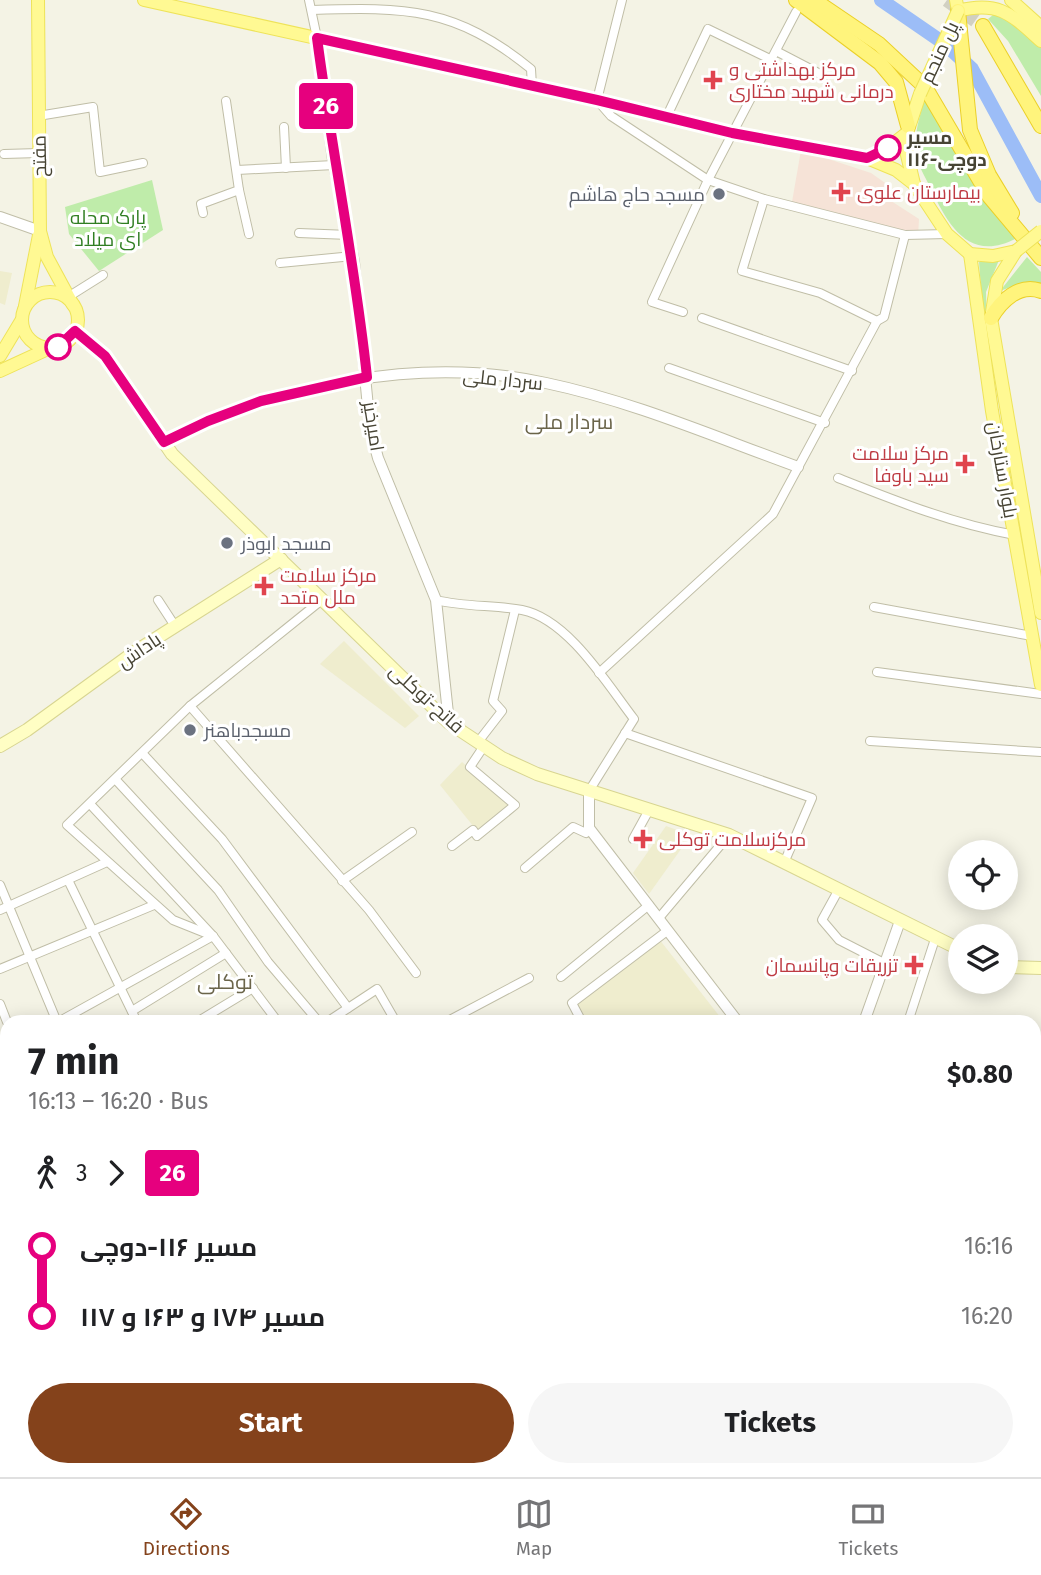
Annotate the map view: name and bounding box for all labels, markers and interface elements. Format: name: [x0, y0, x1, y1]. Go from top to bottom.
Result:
street label: پل منجم: [915, 18, 965, 87]
place label: مرکز بهداشتی و درمانی شهید مختاری: [729, 58, 894, 103]
marker: مرکز بهداشتی و درمانی شهید مختاری: [703, 70, 723, 90]
line badge: 26: [294, 83, 358, 129]
text: 26: [313, 92, 339, 120]
place label: مسیر ۱۱۶-دوچی: [906, 126, 987, 173]
street label: مفتح: [28, 135, 53, 177]
marker: مسیر ۱۱۶-دوچی: [875, 135, 901, 161]
place label: بیمارستان علوی: [857, 181, 981, 204]
marker: بیمارستان علوی: [831, 182, 851, 202]
place label: مسجد حاج هاشم: [569, 183, 705, 208]
marker: مسجد حاج هاشم: [711, 186, 727, 202]
park label: پارک محله ای میلاد: [70, 206, 146, 251]
unlabelled marker: [45, 334, 71, 360]
street label: سردار ملی: [462, 364, 544, 395]
street label: امیرخیز: [358, 398, 389, 453]
district label: سردار ملی: [525, 409, 613, 435]
street label: بلوار ستارخان: [983, 420, 1022, 520]
place label: مرکز سلامت سید باوفا: [852, 442, 949, 487]
marker: مرکز سلامت سید باوفا: [955, 454, 975, 474]
place label: مسجد ابوذر: [240, 532, 332, 555]
marker: مسجد ابوذر: [219, 535, 235, 551]
place label: مرکز سلامت ملل متحد: [280, 564, 377, 609]
marker: مرکز سلامت ملل متحد: [254, 576, 274, 596]
street label: پاداش: [113, 627, 166, 674]
street label: فاتح-توکلی: [383, 659, 469, 739]
place label: مسجدباهنر: [203, 719, 291, 742]
marker: مسجدباهنر: [182, 722, 198, 738]
place label: مرکزسلامت توکلی: [659, 828, 806, 851]
marker: مرکزسلامت توکلی: [633, 829, 653, 849]
map controls: [948, 840, 1018, 994]
button: locate: [948, 840, 1018, 910]
button: layers: [948, 924, 1018, 994]
place label: تزریقات وپانسمان: [766, 954, 898, 978]
marker: تزریقات وپانسمان: [904, 955, 924, 975]
district label: توکلی: [197, 969, 253, 995]
text: 7 min: [28, 1038, 120, 1084]
text: $0.80: [947, 1059, 1013, 1090]
text: 16:13 – 16:20 · Bus: [28, 1087, 208, 1115]
icon: walk: [28, 1154, 66, 1192]
icon: forward: [97, 1154, 135, 1192]
text: 3: [76, 1159, 87, 1187]
text: 26: [159, 1159, 185, 1187]
text: مسیر ۱۱۶-دوچی: [80, 1232, 257, 1263]
text: 16:16: [964, 1232, 1013, 1260]
text: مسیر ۱۷۴ و ۱۶۳ و ۱۱۷: [80, 1302, 325, 1333]
text: 16:20: [961, 1302, 1013, 1330]
button: Start: [28, 1383, 514, 1463]
button: Tickets: [528, 1383, 1013, 1463]
tab: Directions: [143, 1495, 230, 1560]
tab: Map: [515, 1495, 553, 1560]
tab: Tickets: [838, 1495, 898, 1560]

